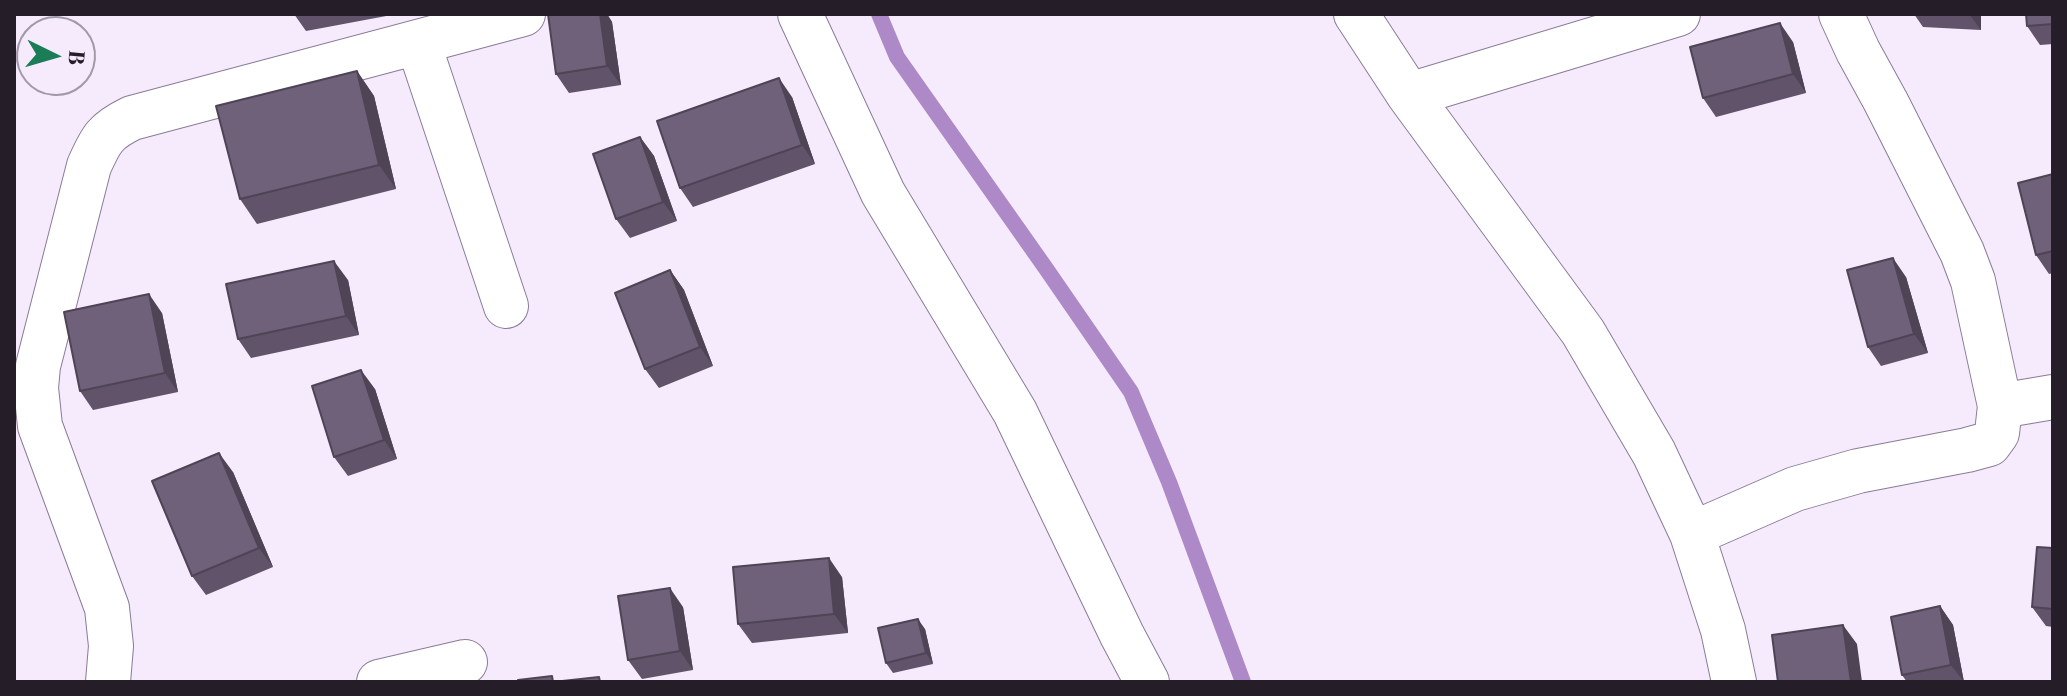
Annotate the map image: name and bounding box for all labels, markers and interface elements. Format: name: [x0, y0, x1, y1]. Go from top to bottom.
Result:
north arrow: [16, 16, 96, 96]
text: B: [62, 49, 94, 67]

